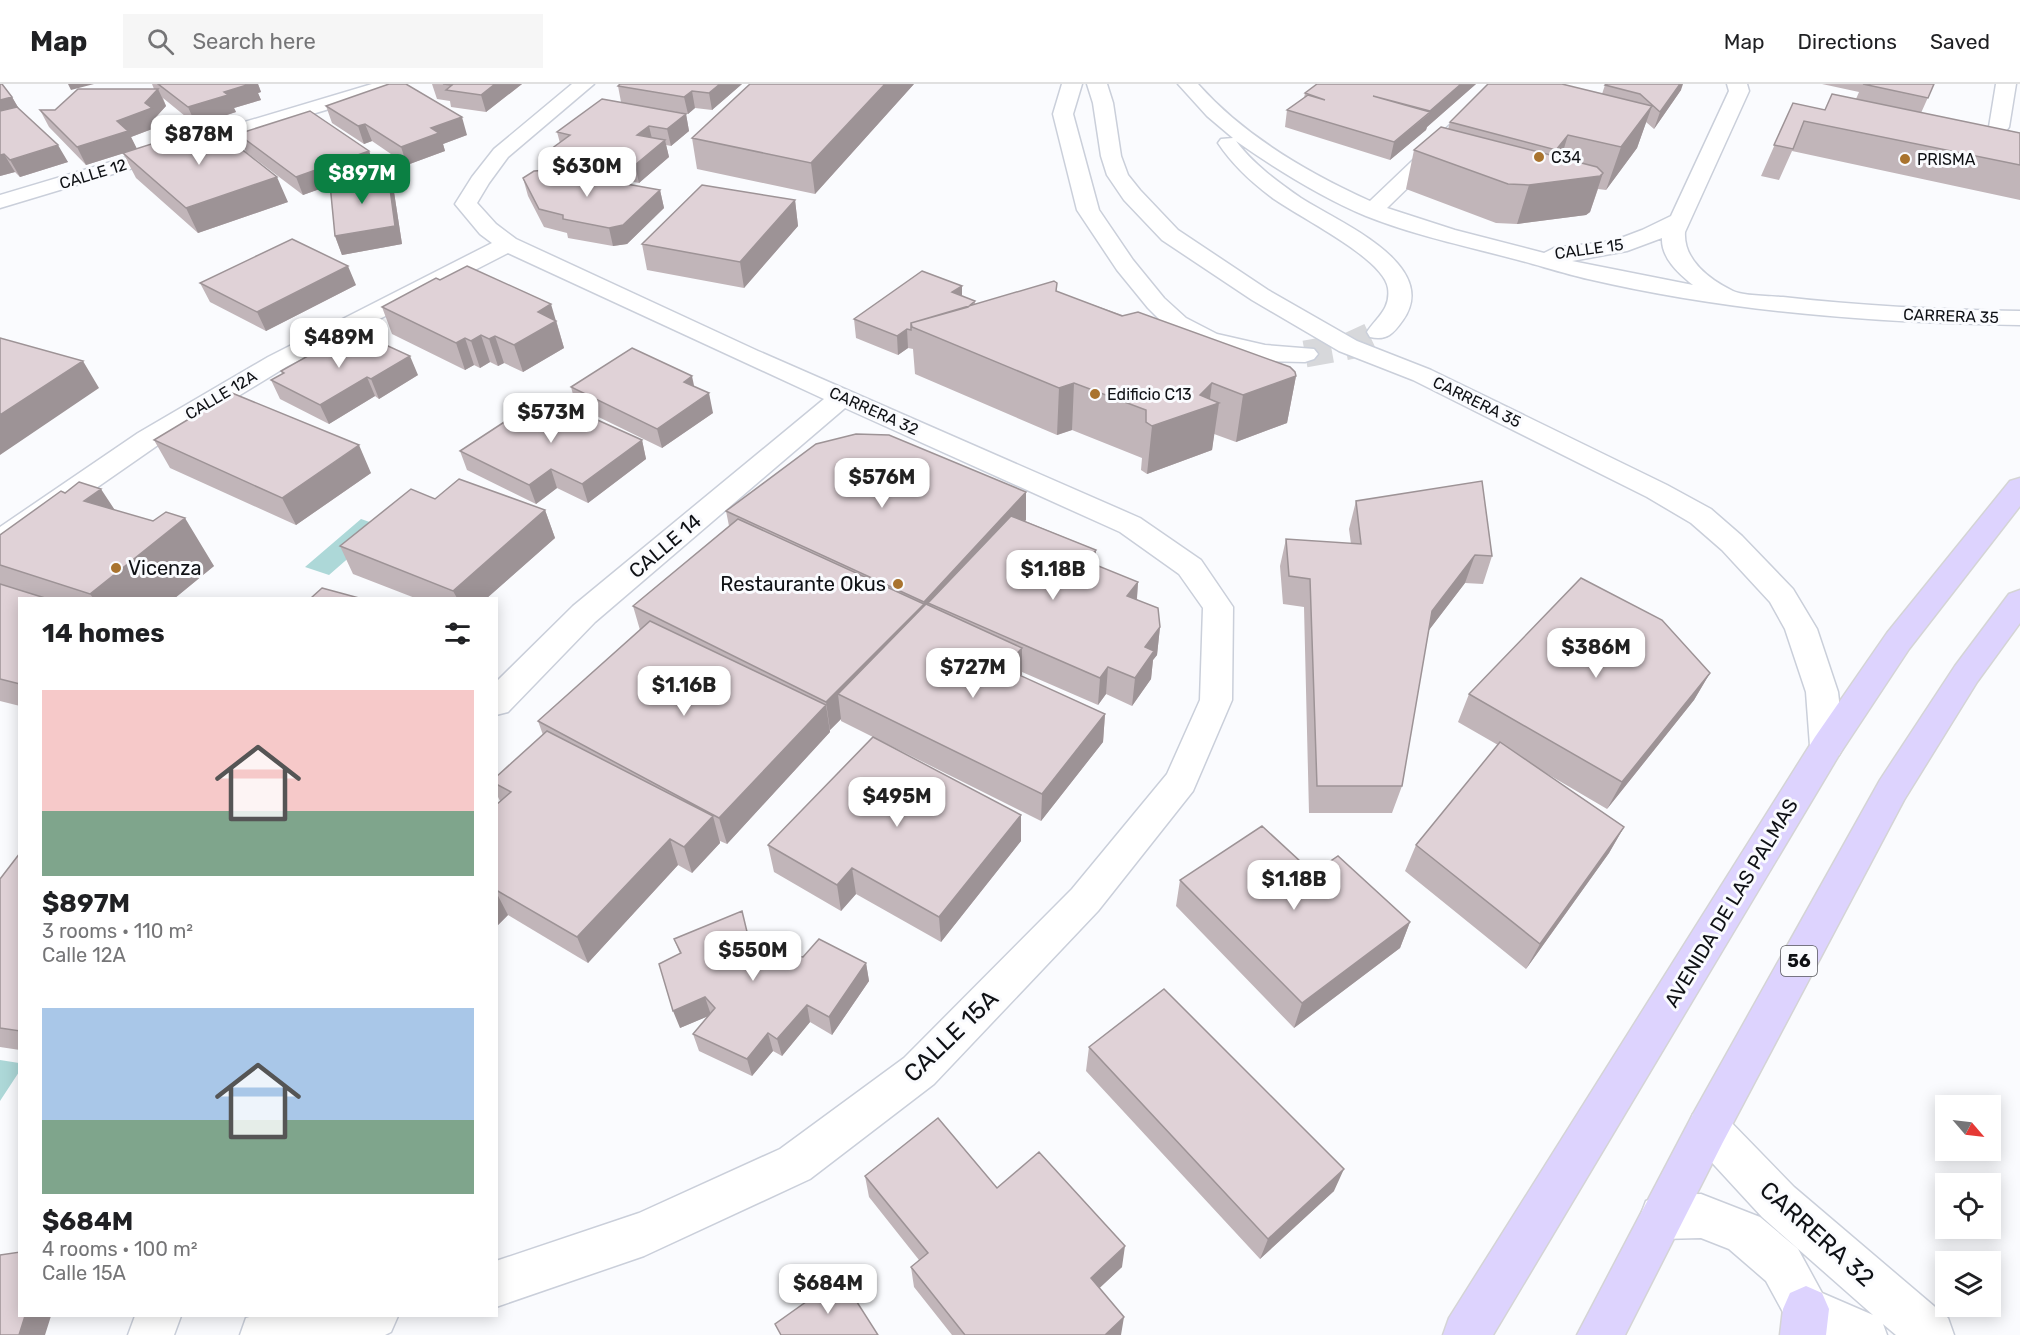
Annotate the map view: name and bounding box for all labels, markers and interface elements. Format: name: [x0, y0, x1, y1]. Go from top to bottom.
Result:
search box: [123, 14, 543, 68]
text: Map: [30, 25, 87, 58]
icon: search: [144, 25, 177, 58]
text: Search here: [192, 28, 316, 55]
text: Map: [1724, 29, 1765, 54]
text: Directions: [1798, 29, 1897, 54]
text: Saved: [1930, 29, 1990, 54]
pin: $878M: [157, 115, 241, 166]
text: $878M: [165, 122, 233, 146]
pin: $630M: [545, 147, 629, 198]
place label: C34: [1551, 148, 1581, 167]
marker: C34: [1532, 150, 1546, 164]
place label: PRISMA: [1917, 150, 1976, 169]
marker: PRISMA: [1898, 152, 1912, 166]
pin: $897M: [320, 154, 404, 205]
text: $630M: [552, 154, 622, 178]
street label: CALLE 12: [57, 155, 129, 193]
text: $897M: [328, 161, 396, 185]
street label: CALLE 15: [1553, 235, 1625, 263]
street label: CARRERA 35: [1903, 305, 1999, 327]
pin: $489M: [297, 318, 381, 369]
text: $489M: [304, 325, 374, 349]
street label: CALLE 12A: [182, 366, 260, 424]
street label: CARRERA 35: [1430, 372, 1524, 432]
street label: CARRERA 32: [826, 383, 922, 439]
place label: Edificio C13: [1107, 385, 1192, 404]
marker: Edificio C13: [1088, 387, 1102, 401]
pin: $573M: [509, 393, 593, 444]
text: $573M: [517, 400, 585, 424]
pin: $576M: [840, 458, 924, 509]
text: $576M: [849, 465, 915, 489]
street label: CALLE 14: [624, 509, 706, 583]
pin: $1.18B: [1004, 550, 1102, 601]
place label: Vicenza: [128, 556, 201, 580]
text: $1.18B: [1020, 557, 1086, 581]
marker: Vicenza: [109, 561, 123, 575]
place label: Restaurante Okus: [720, 572, 886, 596]
marker: Restaurante Okus: [891, 577, 905, 591]
icon: filters: [441, 617, 474, 650]
text: 14 homes: [42, 618, 165, 649]
pin: $386M: [1554, 628, 1638, 679]
text: $386M: [1561, 635, 1631, 659]
pin: $727M: [931, 648, 1015, 699]
text: $727M: [940, 655, 1006, 679]
pin: $1.16B: [635, 666, 733, 717]
text: $1.16B: [652, 673, 716, 697]
icon: home: [204, 729, 312, 837]
pin: $495M: [855, 777, 939, 828]
text: $495M: [862, 784, 932, 808]
street label: AVENIDA DE LAS PALMAS: [1659, 794, 1803, 1012]
pin: $1.18B: [1245, 860, 1343, 911]
text: $1.18B: [1261, 867, 1327, 891]
text: $897M: [42, 888, 130, 919]
text: 3 rooms · 110 m²: [42, 919, 193, 943]
pin: $550M: [711, 931, 795, 982]
text: $550M: [718, 938, 788, 962]
text: Calle 12A: [42, 943, 126, 967]
road number: 56: [1781, 946, 1817, 976]
street label: CALLE 15A: [898, 984, 1004, 1088]
icon: home: [204, 1047, 312, 1155]
north arrow: [1935, 1095, 2001, 1161]
map controls: [1935, 1095, 2001, 1317]
button: locate: [1935, 1173, 2001, 1239]
street label: CARRERA 32: [1754, 1176, 1880, 1292]
text: $684M: [42, 1206, 133, 1237]
text: 4 rooms · 100 m²: [42, 1237, 198, 1261]
button: layers: [1935, 1251, 2001, 1317]
text: Calle 15A: [42, 1261, 126, 1285]
pin: $684M: [786, 1264, 870, 1315]
text: $684M: [793, 1271, 863, 1295]

